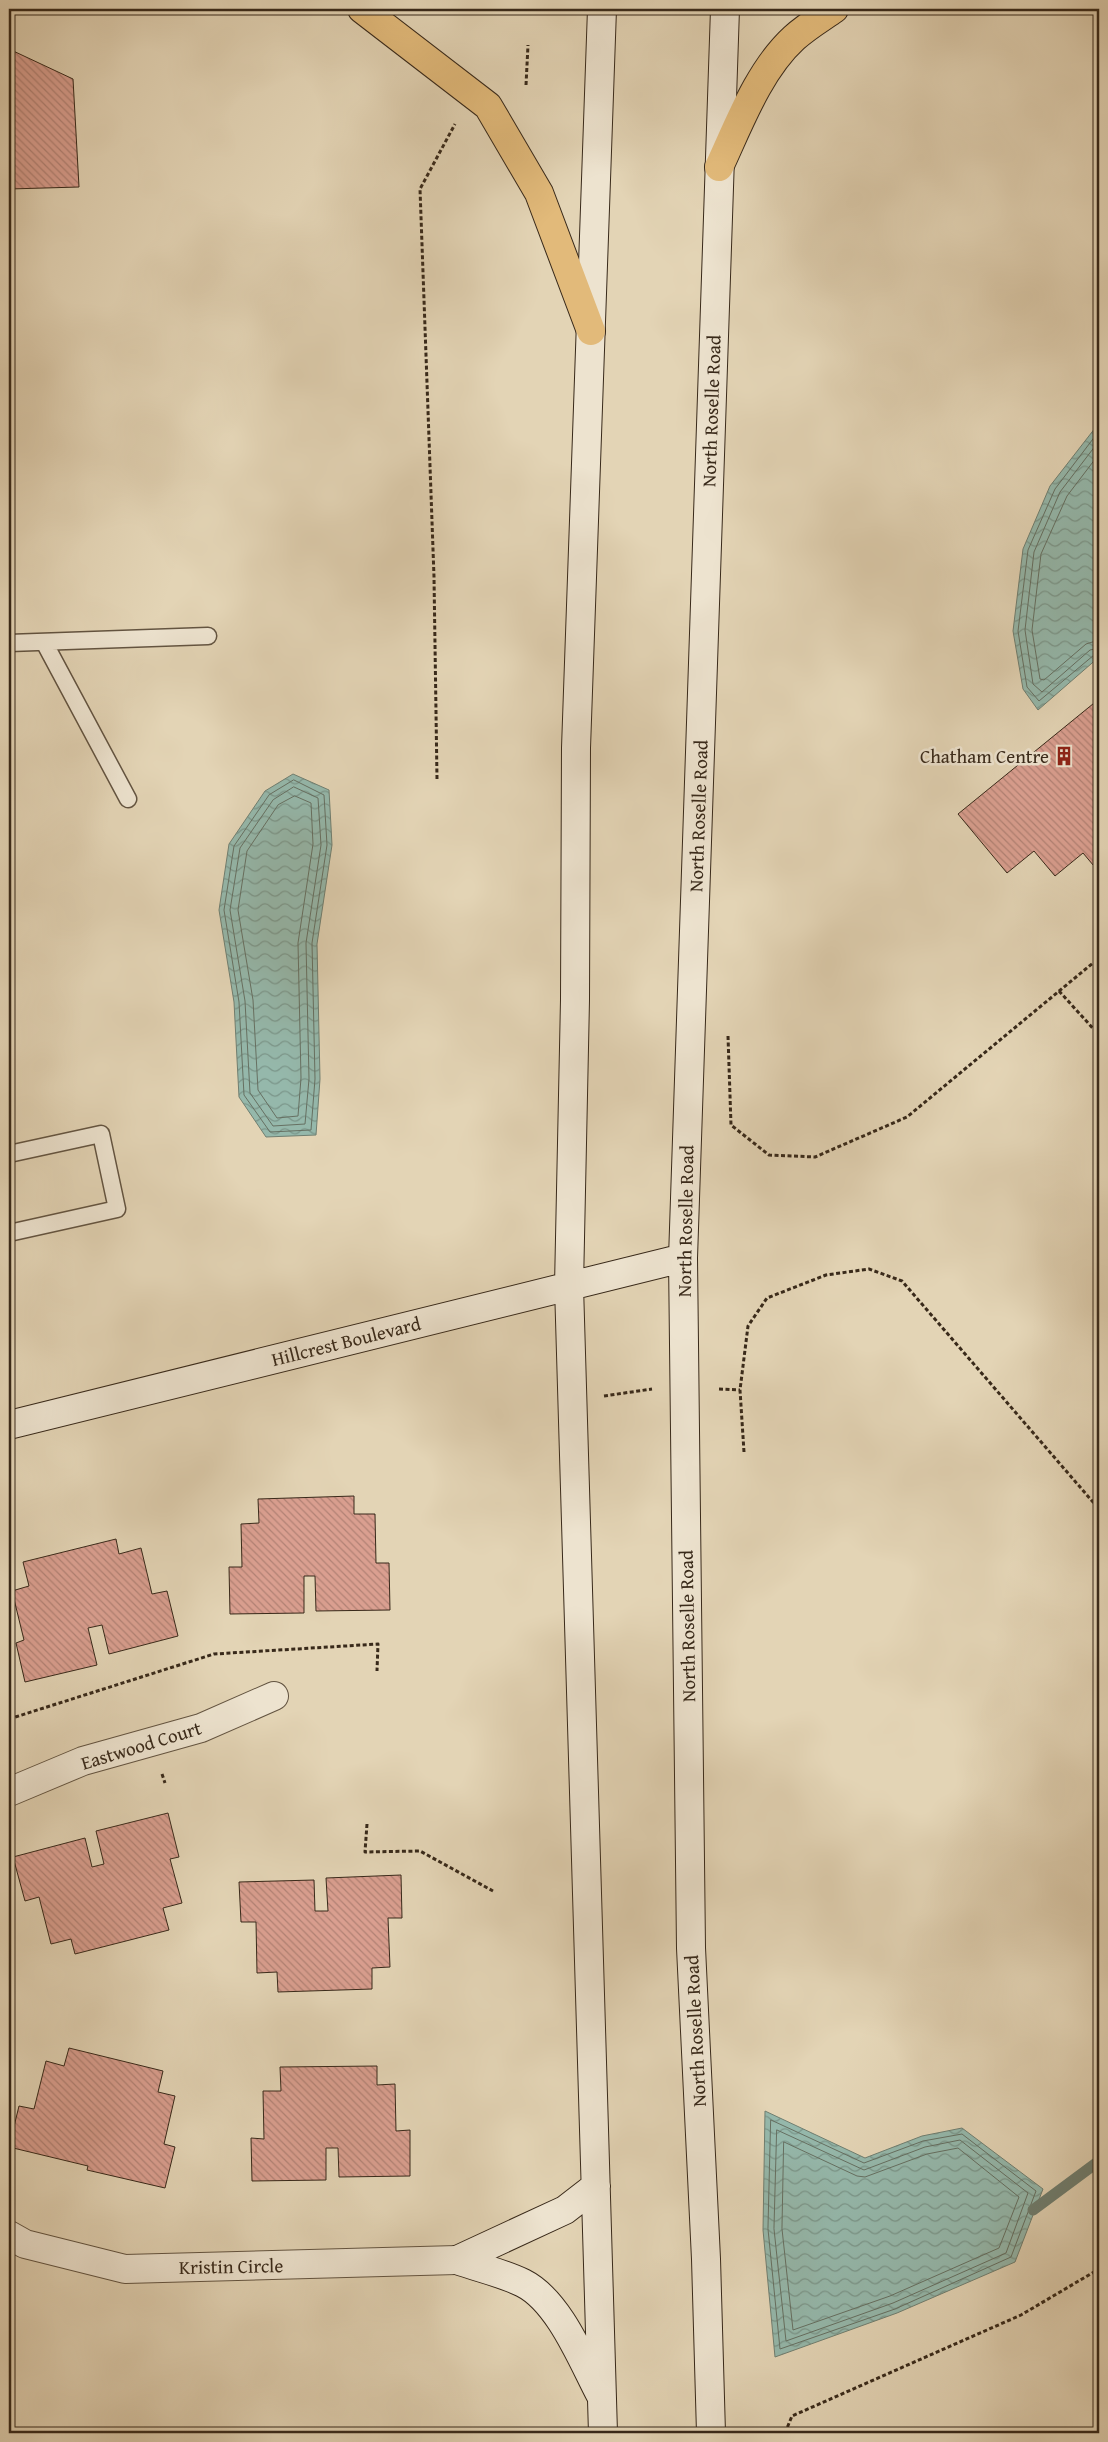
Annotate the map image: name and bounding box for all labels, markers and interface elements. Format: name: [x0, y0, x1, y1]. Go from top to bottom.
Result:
street label: North Roselle Road: [694, 334, 728, 488]
street label: North Roselle Road: [681, 739, 715, 893]
place label: Chatham Centre: [920, 742, 1049, 770]
building icon: Chatham Centre: [1053, 745, 1075, 767]
street label: North Roselle Road: [670, 1144, 700, 1297]
street label: Hillcrest Boulevard: [268, 1309, 424, 1373]
street label: North Roselle Road: [672, 1549, 702, 1702]
street label: Eastwood Court: [77, 1713, 205, 1777]
street label: North Roselle Road: [677, 1953, 713, 2108]
street label: Kristin Circle: [179, 2251, 284, 2281]

